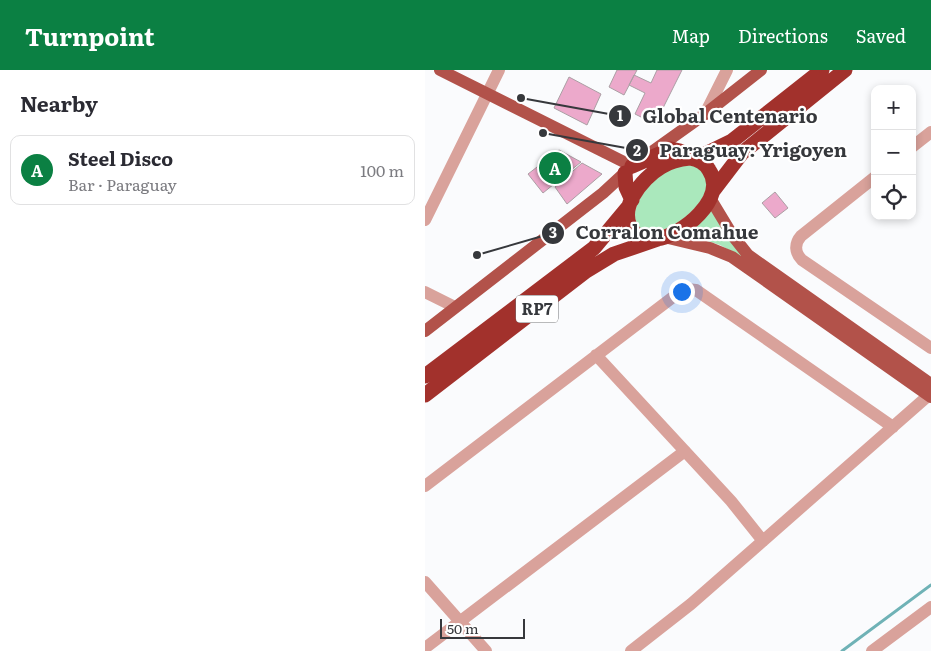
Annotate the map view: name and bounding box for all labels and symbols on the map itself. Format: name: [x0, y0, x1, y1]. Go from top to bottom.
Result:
callout: Global Centenario: [607, 99, 827, 133]
text: Global Centenario: [642, 101, 818, 129]
text: 1: [617, 103, 623, 126]
callout: Paraguay: Yrigoyen: [624, 133, 857, 167]
text: Paraguay: Yrigoyen: [659, 135, 847, 163]
text: 2: [633, 138, 641, 161]
pin: A: [539, 149, 571, 187]
callout: Corralon Comahue: [541, 216, 769, 250]
text: Corralon Comahue: [576, 217, 759, 245]
text: 3: [549, 220, 557, 243]
your location: [669, 279, 695, 305]
road number: RP7: [516, 295, 558, 322]
scale bar: [440, 616, 525, 639]

